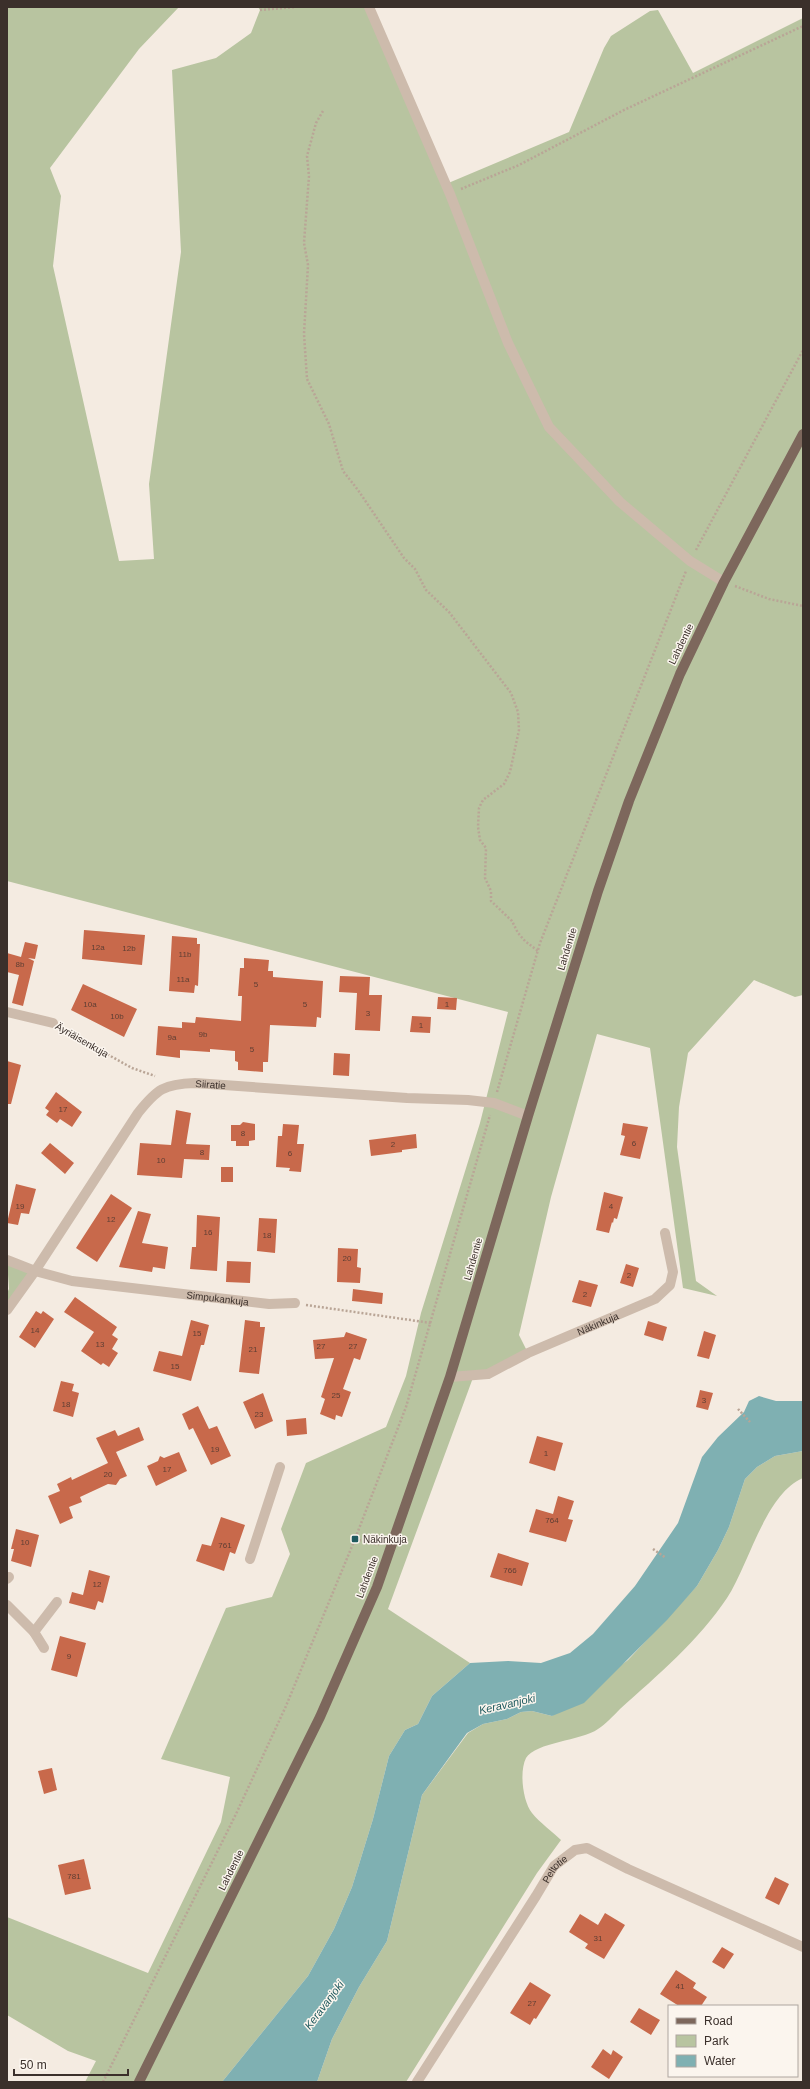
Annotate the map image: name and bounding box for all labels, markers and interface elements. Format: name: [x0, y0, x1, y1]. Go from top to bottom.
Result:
street label: Lahdentie: [666, 621, 696, 666]
street label: Lahdentie: [555, 926, 579, 972]
house number: 12a: [91, 943, 105, 952]
house number: 12b: [122, 944, 136, 953]
house number: 11b: [179, 950, 192, 959]
house number: 8b: [16, 960, 25, 969]
house number: 11a: [177, 975, 190, 984]
house number: 5: [254, 980, 259, 989]
house number: 10a: [83, 1000, 97, 1009]
house number: 5: [303, 1000, 308, 1009]
house number: 1: [445, 1000, 450, 1009]
house number: 3: [366, 1009, 371, 1018]
house number: 10b: [110, 1012, 124, 1021]
street label: Äyriäisenkuja: [53, 1020, 111, 1060]
house number: 1: [419, 1021, 424, 1030]
house number: 9b: [199, 1030, 208, 1039]
house number: 9a: [168, 1033, 177, 1042]
house number: 5: [250, 1045, 255, 1054]
street label: Siiratie: [195, 1078, 227, 1091]
house number: 17: [59, 1105, 68, 1114]
house number: 8: [241, 1129, 246, 1138]
house number: 6: [632, 1139, 637, 1148]
house number: 2: [391, 1140, 396, 1149]
house number: 8: [200, 1148, 205, 1157]
house number: 6: [288, 1149, 293, 1158]
house number: 10: [157, 1156, 166, 1165]
house number: 19: [16, 1202, 25, 1211]
house number: 4: [609, 1202, 614, 1211]
house number: 12: [107, 1215, 116, 1224]
house number: 16: [204, 1228, 213, 1237]
house number: 18: [263, 1231, 272, 1240]
street label: Lahdentie: [462, 1236, 484, 1282]
house number: 20: [343, 1254, 352, 1263]
house number: 2: [627, 1271, 632, 1280]
street label: Simpukankuja: [186, 1289, 250, 1307]
house number: 2: [583, 1290, 588, 1299]
street label: Näkinkuja: [575, 1310, 620, 1337]
house number: 14: [31, 1326, 40, 1335]
house number: 15: [193, 1329, 202, 1338]
house number: 13: [96, 1340, 105, 1349]
house number: 27: [317, 1342, 326, 1351]
house number: 27: [349, 1342, 358, 1351]
house number: 21: [249, 1345, 258, 1354]
house number: 15: [171, 1362, 180, 1371]
house number: 25: [332, 1391, 341, 1400]
house number: 3: [702, 1396, 707, 1405]
house number: 18: [62, 1400, 71, 1409]
house number: 23: [255, 1410, 264, 1419]
house number: 19: [211, 1445, 220, 1454]
house number: 1: [544, 1449, 549, 1458]
house number: 17: [163, 1465, 172, 1474]
house number: 20: [104, 1470, 113, 1479]
house number: 764: [545, 1516, 559, 1525]
marker: Näkinkuja: [350, 1534, 360, 1544]
place label: Näkinkuja: [363, 1534, 407, 1545]
house number: 10: [21, 1538, 30, 1547]
house number: 761: [218, 1541, 232, 1550]
street label: Lahdentie: [354, 1554, 380, 1599]
house number: 766: [503, 1566, 517, 1575]
house number: 12: [93, 1580, 102, 1589]
house number: 9: [67, 1652, 72, 1661]
water label: Keravanjoki: [478, 1692, 537, 1716]
street label: Lahdentie: [216, 1848, 246, 1892]
street label: Peltotie: [540, 1852, 570, 1885]
house number: 781: [67, 1872, 81, 1881]
house number: 31: [594, 1934, 603, 1943]
water label: Keravanjoki: [302, 1978, 346, 2032]
house number: 41: [676, 1982, 685, 1991]
house number: 27: [528, 1999, 537, 2008]
legend: [668, 2005, 798, 2077]
text: Road: [704, 2014, 733, 2028]
text: Park: [704, 2034, 730, 2048]
scale bar: [14, 2051, 128, 2077]
text: Water: [704, 2054, 736, 2068]
text: 50 m: [20, 2058, 47, 2072]

